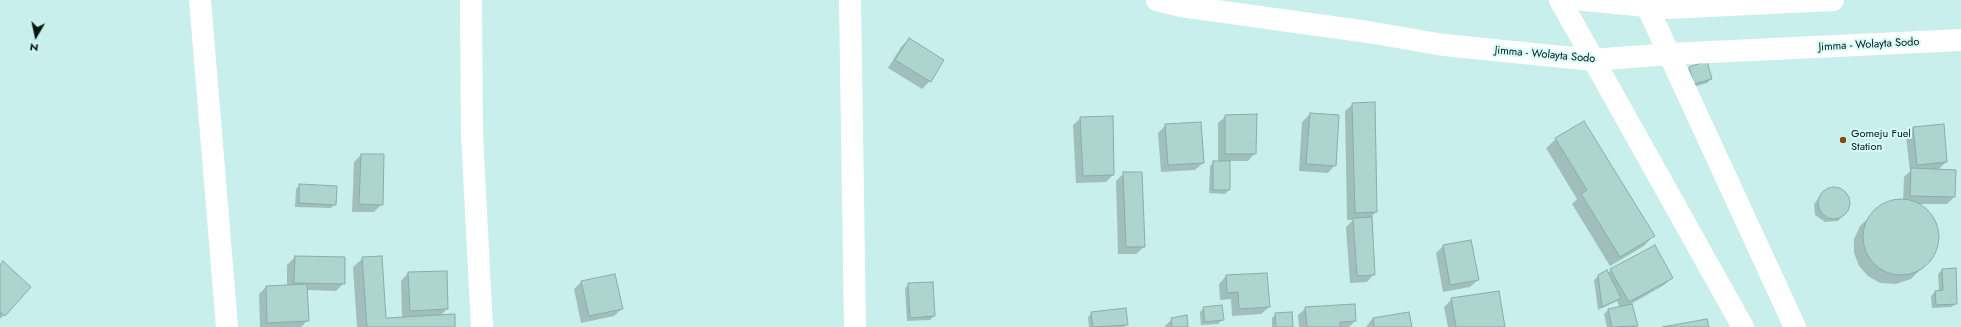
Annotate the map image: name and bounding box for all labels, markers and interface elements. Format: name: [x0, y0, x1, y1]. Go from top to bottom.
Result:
north arrow: [16, 16, 56, 56]
street label: Jimma - Wolayta Sodo: [1818, 36, 1920, 54]
text: N: [29, 39, 40, 56]
street label: Jimma - Wolayta Sodo: [1494, 44, 1596, 66]
place label: Gomeju Fuel Station: [1851, 127, 1911, 153]
marker: Gomeju Fuel Station: [1838, 135, 1848, 145]

